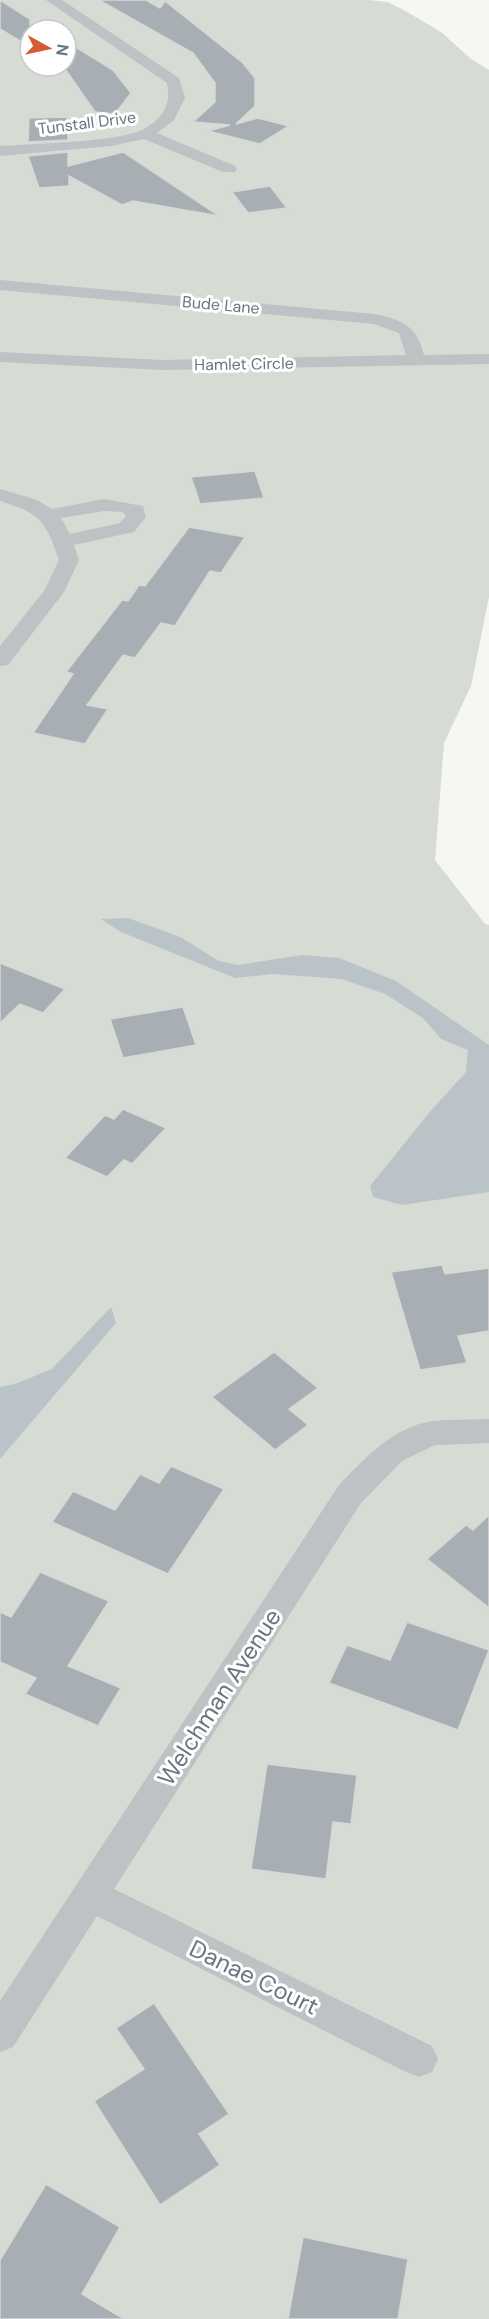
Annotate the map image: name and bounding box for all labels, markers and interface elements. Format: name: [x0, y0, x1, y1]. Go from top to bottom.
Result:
north arrow: [18, 18, 78, 78]
text: N: [51, 43, 74, 57]
street label: Tunstall Drive: [37, 107, 137, 139]
street label: Bude Lane: [181, 291, 261, 319]
street label: Hamlet Circle: [194, 353, 294, 375]
street label: Welchman Avenue: [150, 1603, 288, 1791]
street label: Danae Court: [184, 1932, 324, 2022]

